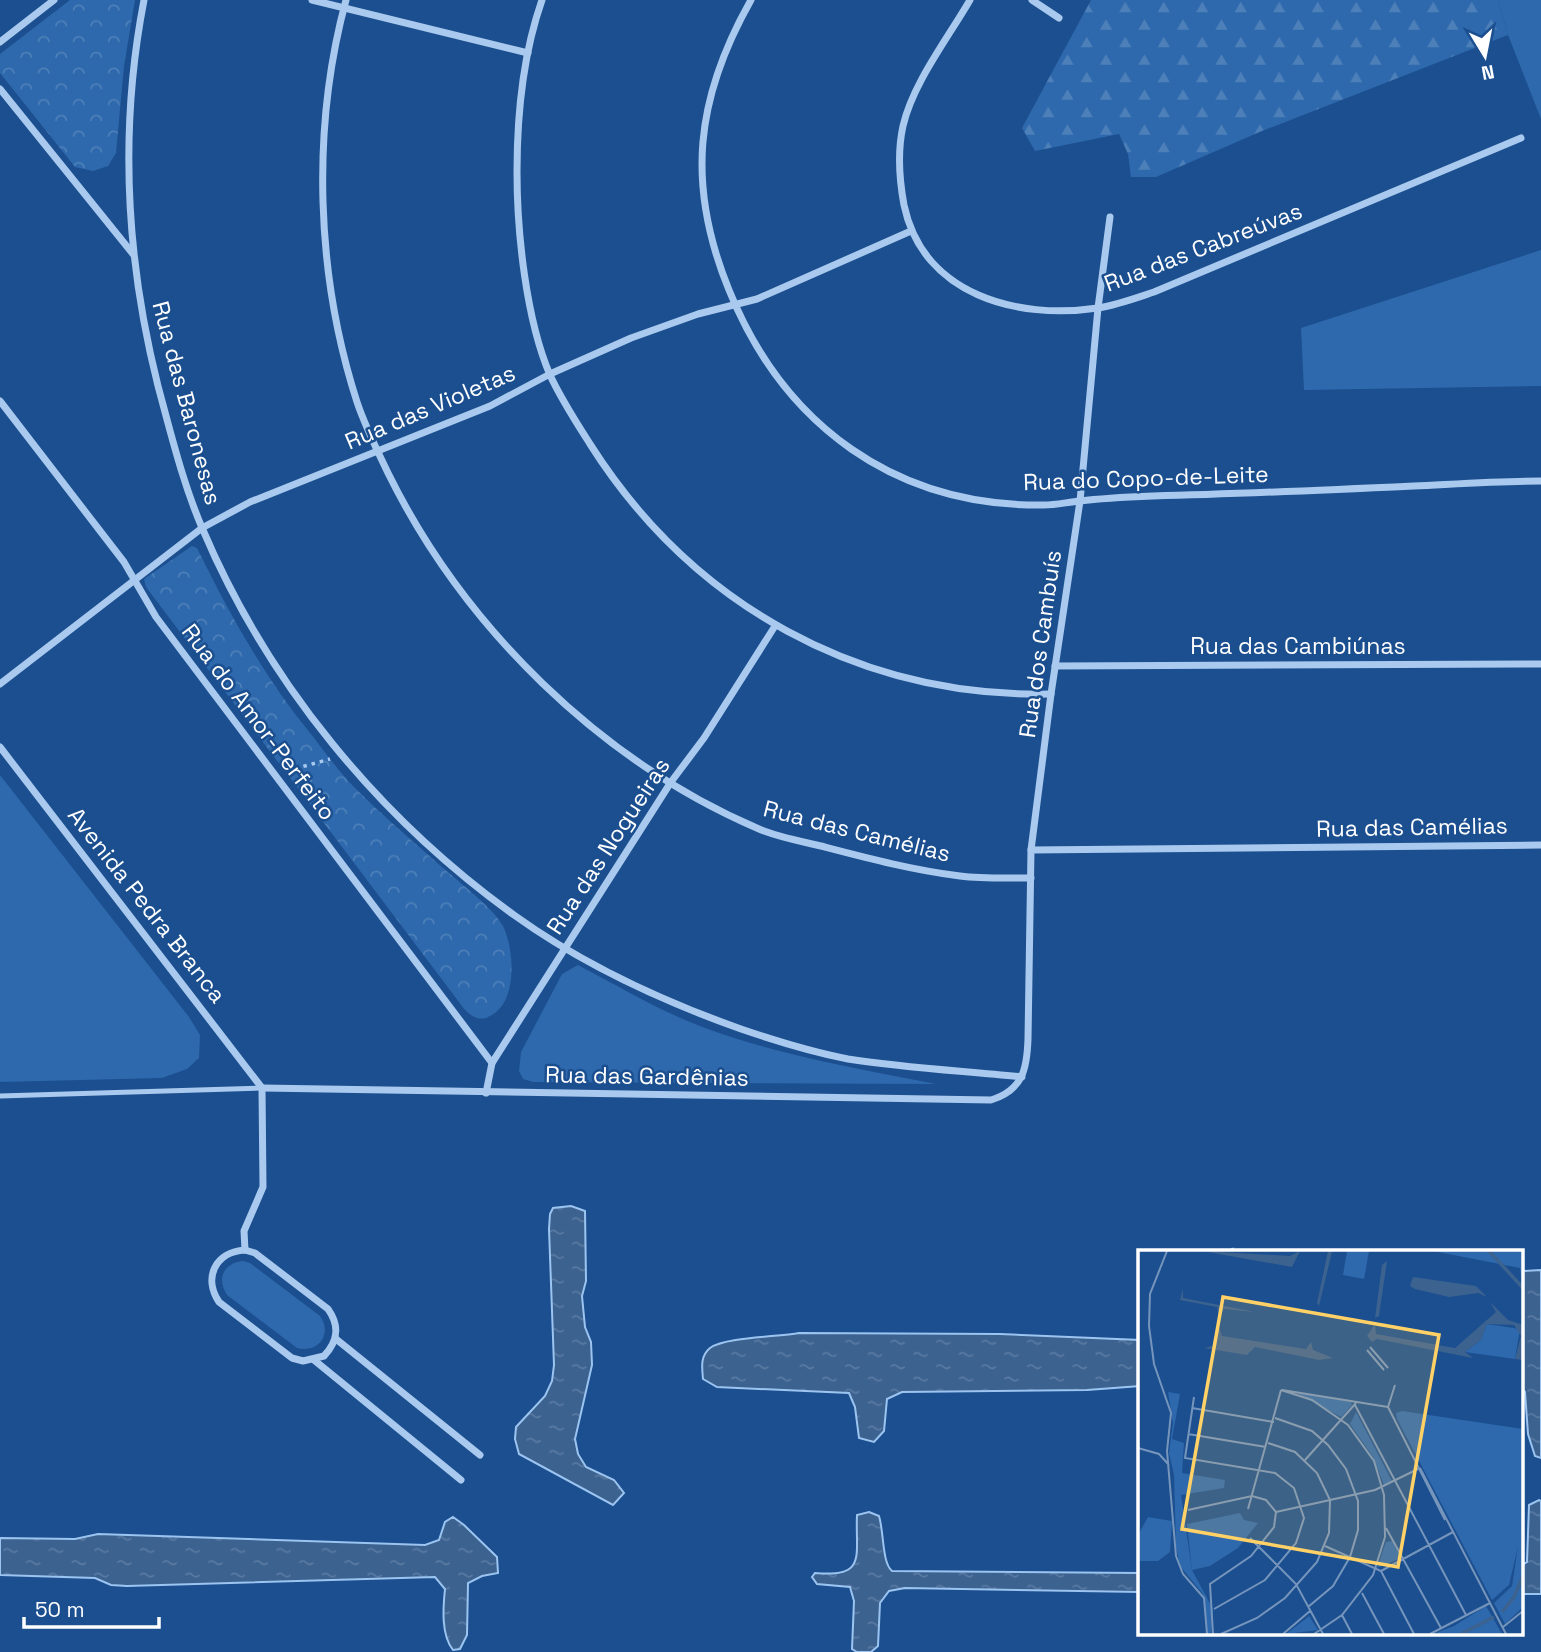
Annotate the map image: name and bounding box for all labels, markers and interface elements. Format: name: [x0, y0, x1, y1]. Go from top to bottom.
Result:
north arrow: [1450, 21, 1520, 91]
text: N: [1479, 59, 1496, 86]
street label: Rua das Cabreúvas: [1100, 195, 1306, 299]
street label: Rua das Baronesas: [145, 298, 229, 508]
street label: Rua das Violetas: [340, 358, 520, 456]
street label: Rua do Copo-de-Leite: [1023, 459, 1269, 497]
street label: Rua dos Cambuís: [1012, 548, 1068, 740]
street label: Rua do Amor-Perfeito: [175, 618, 343, 826]
street label: Rua das Cambiúnas: [1190, 631, 1406, 661]
street label: Rua das Nogueiras: [540, 752, 676, 940]
street label: Rua das Camélias: [760, 793, 954, 869]
street label: Avenida Pedra Branca: [61, 801, 233, 1009]
street label: Rua das Camélias: [1316, 810, 1508, 844]
street label: Rua das Gardênias: [545, 1059, 749, 1093]
inset map: [1138, 1250, 1524, 1634]
scale bar: [24, 1586, 159, 1630]
text: 50 m: [35, 1596, 85, 1623]

